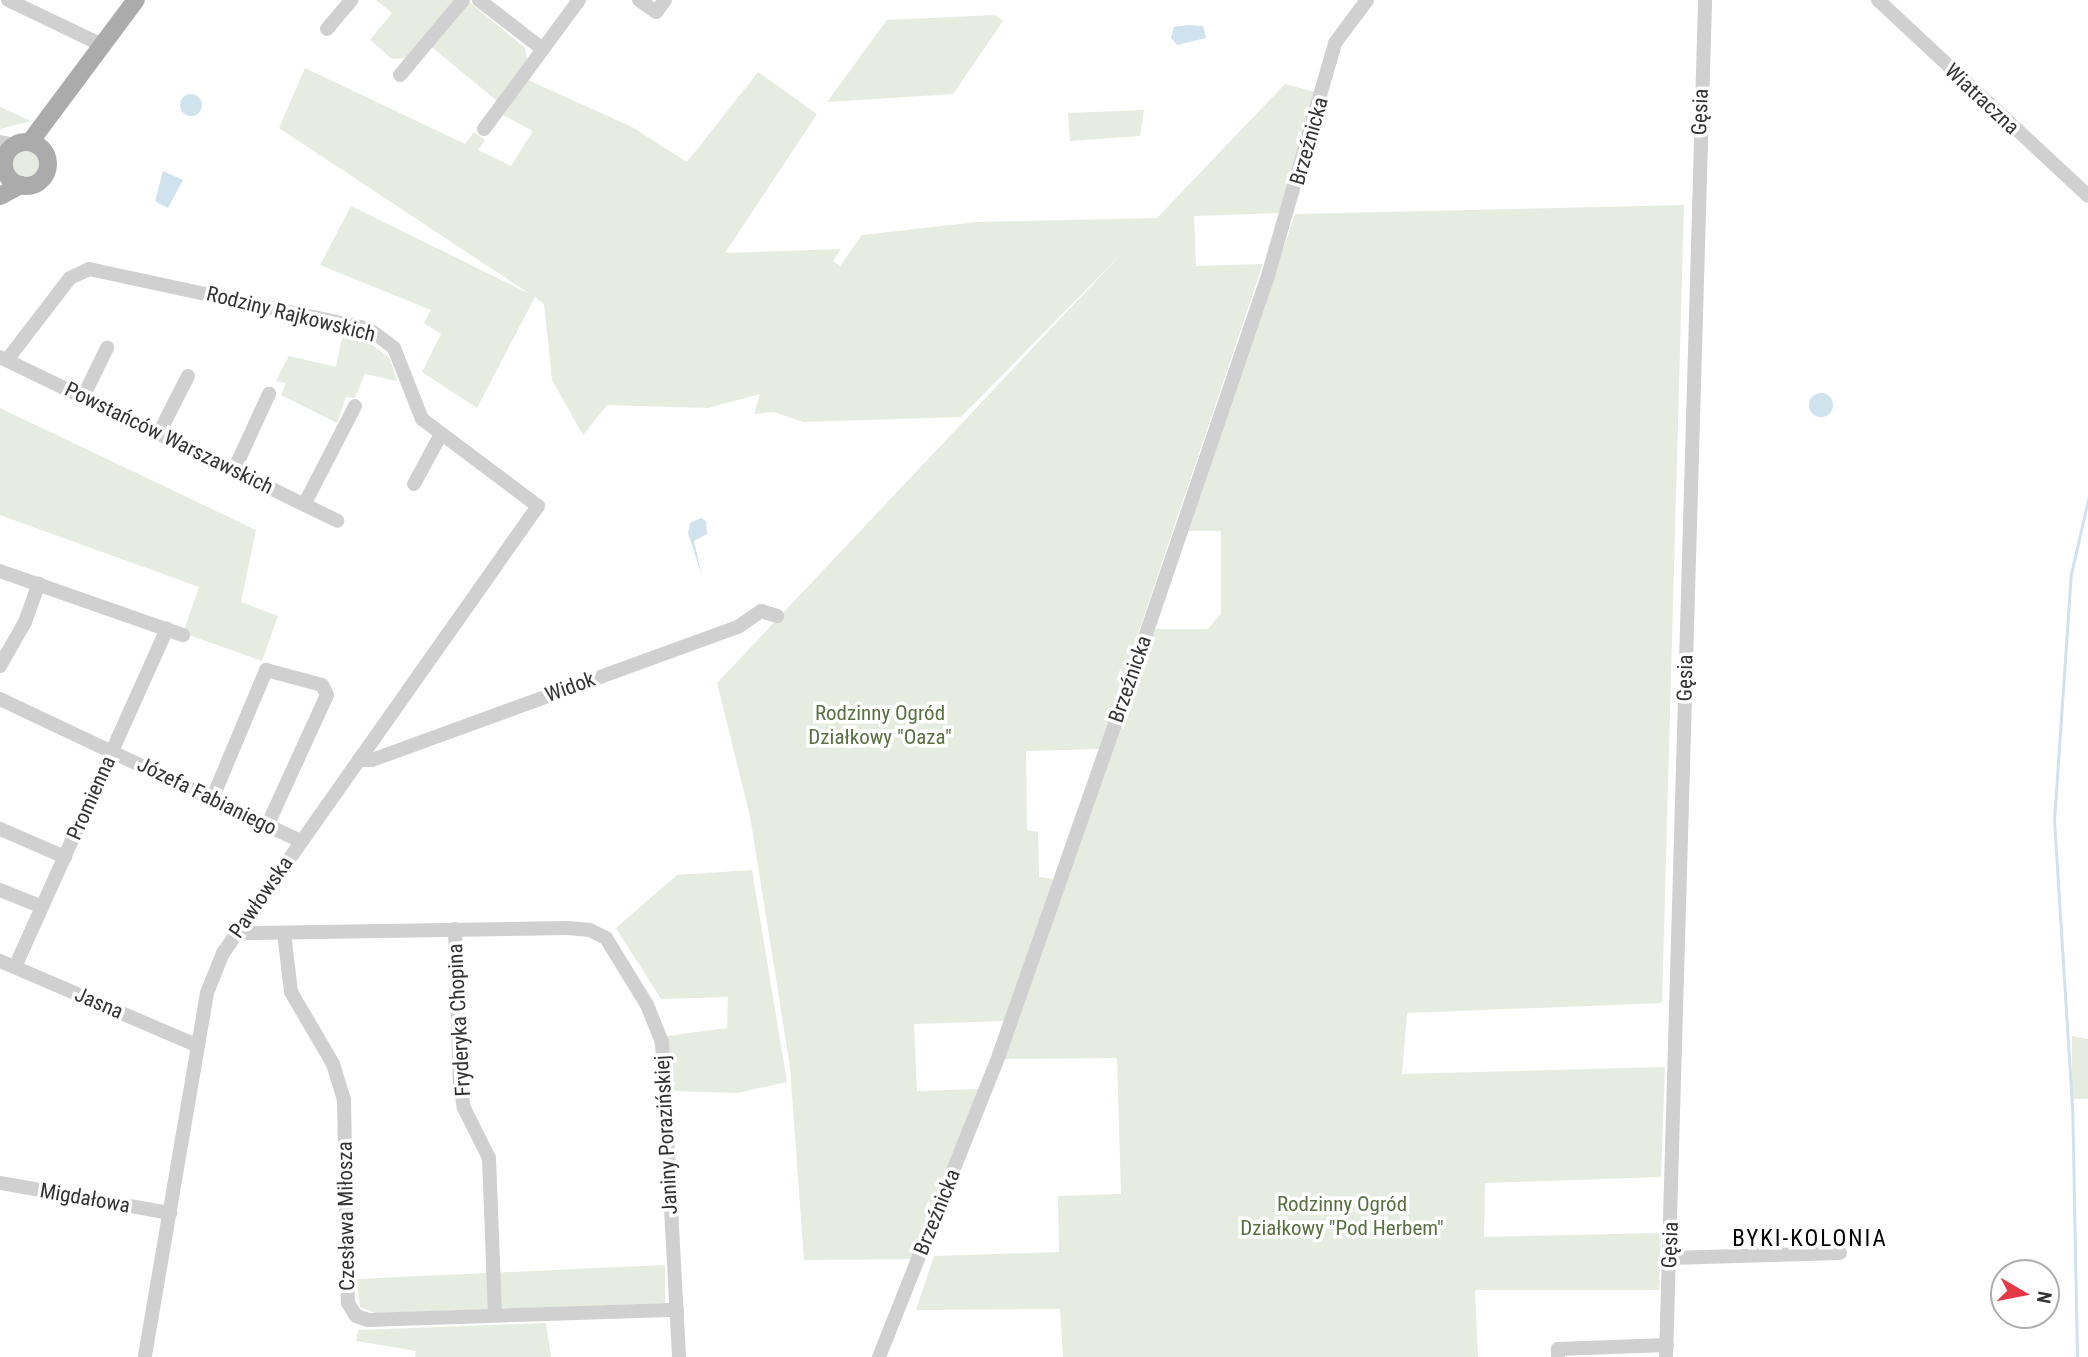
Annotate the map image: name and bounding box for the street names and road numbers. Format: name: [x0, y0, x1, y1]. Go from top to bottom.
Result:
street label: Wiatraczna: [1940, 58, 2024, 140]
street label: Gęsia: [1687, 88, 1713, 136]
street label: Brzeźnicka: [1284, 94, 1334, 188]
street label: Rodziny Rajkowskich: [204, 281, 378, 347]
street label: Powstańców Warszawskich: [61, 377, 277, 499]
street label: Brzeźnicka: [1103, 632, 1157, 726]
street label: Gęsia: [1672, 654, 1698, 702]
street label: Widok: [542, 666, 598, 708]
street label: Józefa Fabianiego: [133, 751, 281, 841]
street label: Promienna: [61, 752, 121, 844]
street label: Pawłowska: [224, 851, 298, 943]
street label: Fryderyka Chopina: [442, 943, 476, 1097]
street label: Jasna: [71, 982, 127, 1024]
street label: Janiny Porazińskiej: [649, 1055, 683, 1215]
street label: Czesława Miłosza: [332, 1141, 360, 1291]
street label: Brzeźnicka: [908, 1165, 966, 1259]
street label: Migdałowa: [38, 1178, 132, 1218]
street label: Gęsia: [1657, 1221, 1683, 1269]

